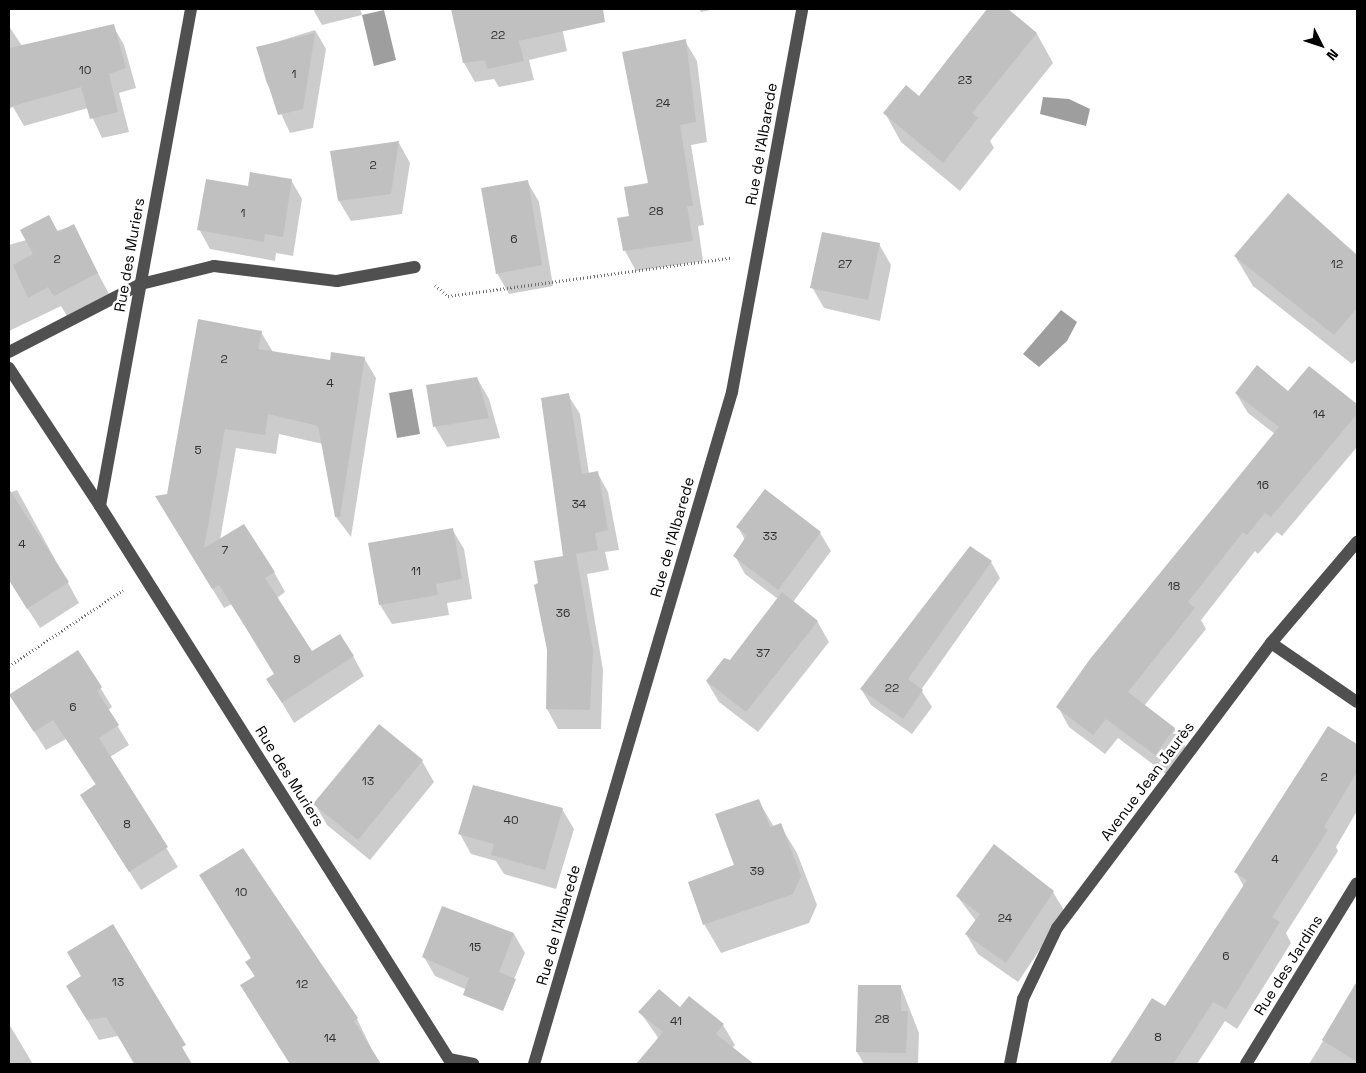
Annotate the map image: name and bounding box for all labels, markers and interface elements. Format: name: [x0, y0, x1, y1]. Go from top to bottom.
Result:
north arrow: [1296, 20, 1346, 70]
house number: 22: [491, 29, 505, 43]
text: N: [1322, 45, 1342, 64]
house number: 10: [79, 64, 91, 78]
house number: 1: [291, 68, 297, 82]
house number: 23: [958, 74, 972, 88]
street label: Rue de l'Albarede: [741, 81, 781, 207]
house number: 24: [656, 97, 670, 111]
house number: 2: [369, 159, 377, 173]
street label: Rue des Muriers: [110, 197, 148, 313]
house number: 28: [649, 205, 663, 219]
house number: 1: [240, 207, 246, 221]
house number: 6: [510, 233, 518, 247]
house number: 2: [53, 253, 61, 267]
house number: 27: [838, 258, 852, 272]
house number: 12: [1331, 258, 1343, 272]
house number: 2: [220, 353, 228, 367]
house number: 4: [326, 377, 334, 391]
house number: 14: [1313, 408, 1325, 422]
house number: 5: [194, 444, 202, 458]
street label: Rue de l'Albarede: [646, 475, 698, 599]
house number: 16: [1257, 479, 1269, 493]
house number: 34: [572, 498, 586, 512]
house number: 33: [763, 530, 777, 544]
house number: 4: [18, 538, 26, 552]
house number: 7: [222, 544, 228, 558]
house number: 11: [411, 565, 421, 579]
house number: 18: [1168, 580, 1180, 594]
house number: 36: [556, 607, 570, 621]
house number: 37: [756, 647, 770, 661]
house number: 9: [293, 653, 301, 667]
house number: 22: [885, 682, 899, 696]
house number: 6: [69, 701, 77, 715]
street label: Avenue Jean Jaurès: [1096, 718, 1198, 844]
street label: Rue des Muriers: [252, 722, 328, 830]
house number: 2: [1320, 771, 1328, 785]
house number: 13: [362, 775, 374, 789]
house number: 40: [503, 814, 519, 828]
house number: 8: [123, 818, 131, 832]
house number: 4: [1271, 853, 1279, 867]
street label: Rue de l'Albarede: [532, 863, 584, 987]
house number: 39: [750, 865, 764, 879]
house number: 10: [235, 886, 247, 900]
house number: 24: [998, 912, 1012, 926]
street label: Rue des Jardins: [1250, 912, 1326, 1018]
house number: 15: [469, 941, 481, 955]
house number: 6: [1222, 950, 1230, 964]
house number: 13: [112, 976, 124, 990]
house number: 12: [296, 978, 308, 992]
house number: 28: [875, 1013, 889, 1027]
house number: 41: [670, 1015, 682, 1029]
house number: 8: [1154, 1031, 1162, 1045]
house number: 14: [324, 1032, 336, 1046]

